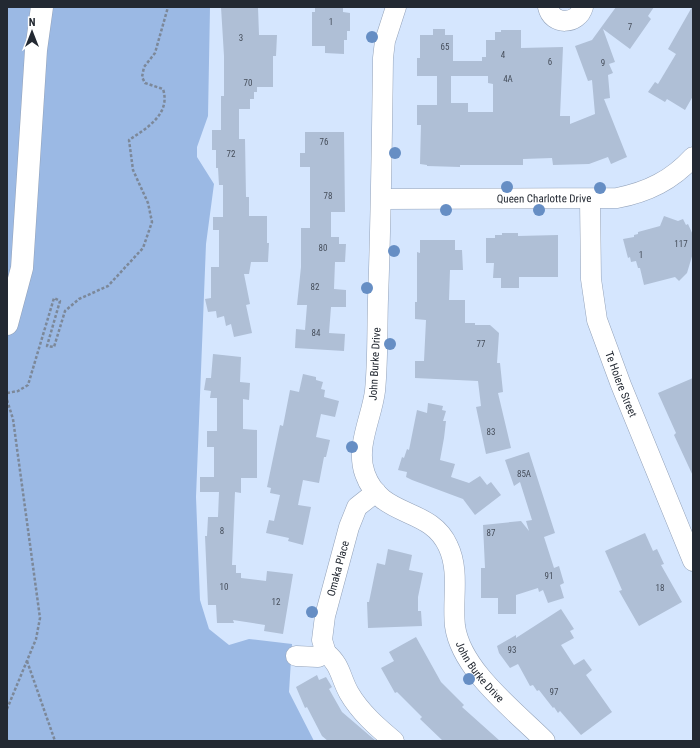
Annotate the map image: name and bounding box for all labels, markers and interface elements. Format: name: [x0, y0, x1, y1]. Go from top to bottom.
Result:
north arrow: [12, 12, 52, 52]
text: N: [29, 16, 36, 29]
house number: 1: [329, 17, 333, 27]
house number: 7: [628, 22, 633, 32]
house number: 3: [239, 33, 243, 43]
house number: 65: [441, 42, 450, 52]
house number: 4: [501, 50, 506, 60]
house number: 6: [548, 57, 552, 67]
house number: 9: [601, 58, 605, 68]
house number: 4A: [503, 74, 513, 84]
house number: 70: [244, 78, 252, 88]
house number: 76: [320, 137, 328, 147]
house number: 72: [227, 149, 236, 159]
house number: 78: [324, 191, 332, 201]
street label: Queen Charlotte Drive: [497, 192, 591, 205]
house number: 117: [674, 239, 688, 249]
house number: 80: [319, 243, 327, 253]
house number: 1: [639, 250, 643, 260]
house number: 82: [311, 282, 320, 292]
street label: John Burke Drive: [367, 327, 383, 401]
house number: 84: [312, 328, 321, 338]
house number: 77: [477, 339, 486, 349]
street label: Te Hoiere Street: [603, 349, 640, 419]
house number: 83: [487, 427, 495, 437]
house number: 85A: [517, 469, 531, 479]
house number: 8: [220, 526, 224, 536]
house number: 87: [487, 528, 496, 538]
street label: Omaka Place: [324, 539, 352, 598]
house number: 91: [545, 571, 553, 581]
house number: 10: [220, 582, 228, 592]
house number: 18: [656, 583, 664, 593]
house number: 12: [272, 597, 281, 607]
street label: John Burke Drive: [453, 639, 507, 705]
house number: 93: [508, 645, 516, 655]
house number: 97: [550, 687, 559, 697]

